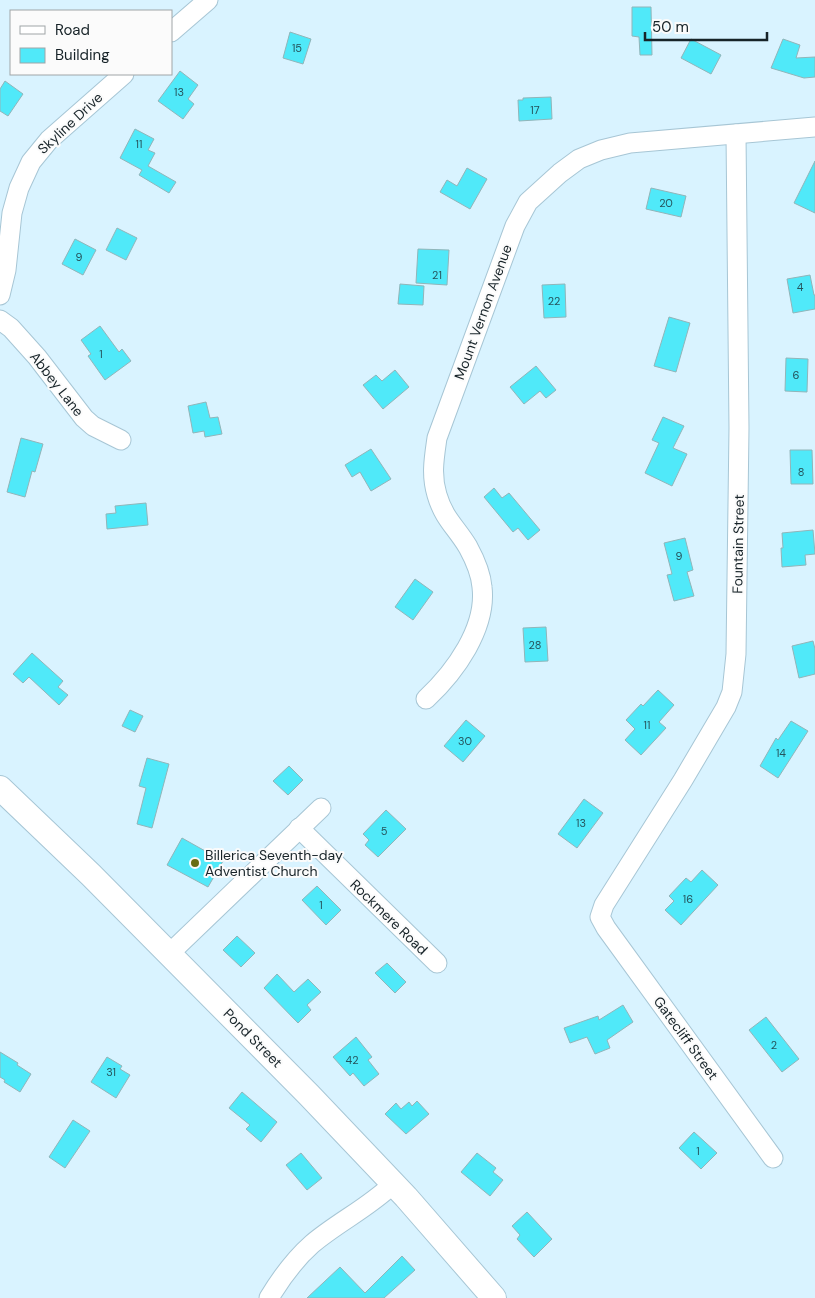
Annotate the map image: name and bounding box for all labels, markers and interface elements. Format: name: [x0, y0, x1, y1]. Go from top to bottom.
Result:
legend: [10, 10, 172, 75]
scale bar: [645, 10, 768, 42]
text: 50 m: [652, 17, 689, 37]
text: Road: [55, 20, 90, 40]
house number: 15: [292, 41, 302, 55]
text: Building: [55, 45, 110, 65]
house number: 13: [174, 85, 184, 99]
street label: Skyline Drive: [34, 88, 106, 158]
house number: 17: [530, 103, 540, 117]
house number: 11: [136, 137, 142, 151]
house number: 20: [659, 196, 673, 210]
street label: Mount Vernon Avenue: [450, 242, 516, 382]
house number: 9: [76, 250, 83, 264]
house number: 21: [432, 268, 442, 282]
house number: 4: [797, 280, 804, 294]
house number: 22: [548, 294, 560, 308]
house number: 1: [99, 347, 103, 361]
street label: Abbey Lane: [26, 348, 88, 420]
house number: 6: [793, 368, 800, 382]
house number: 8: [798, 465, 804, 479]
street label: Fountain Street: [728, 494, 748, 594]
house number: 9: [676, 549, 683, 563]
house number: 28: [529, 638, 541, 652]
house number: 11: [644, 718, 650, 732]
house number: 30: [458, 734, 472, 748]
house number: 14: [776, 746, 786, 760]
house number: 13: [576, 816, 586, 830]
house number: 5: [381, 824, 388, 838]
place label: Billerica Seventh-day Adventist Church: [205, 846, 343, 880]
marker: Billerica Seventh-day Adventist Church: [189, 857, 201, 869]
street label: Rockmere Road: [346, 875, 432, 959]
house number: 16: [683, 892, 693, 906]
house number: 1: [319, 898, 323, 912]
street label: Gatecliff Street: [650, 993, 722, 1083]
street label: Pond Street: [220, 1005, 286, 1071]
house number: 2: [771, 1038, 777, 1052]
house number: 42: [345, 1053, 359, 1067]
house number: 31: [106, 1065, 116, 1079]
house number: 1: [696, 1144, 700, 1158]

